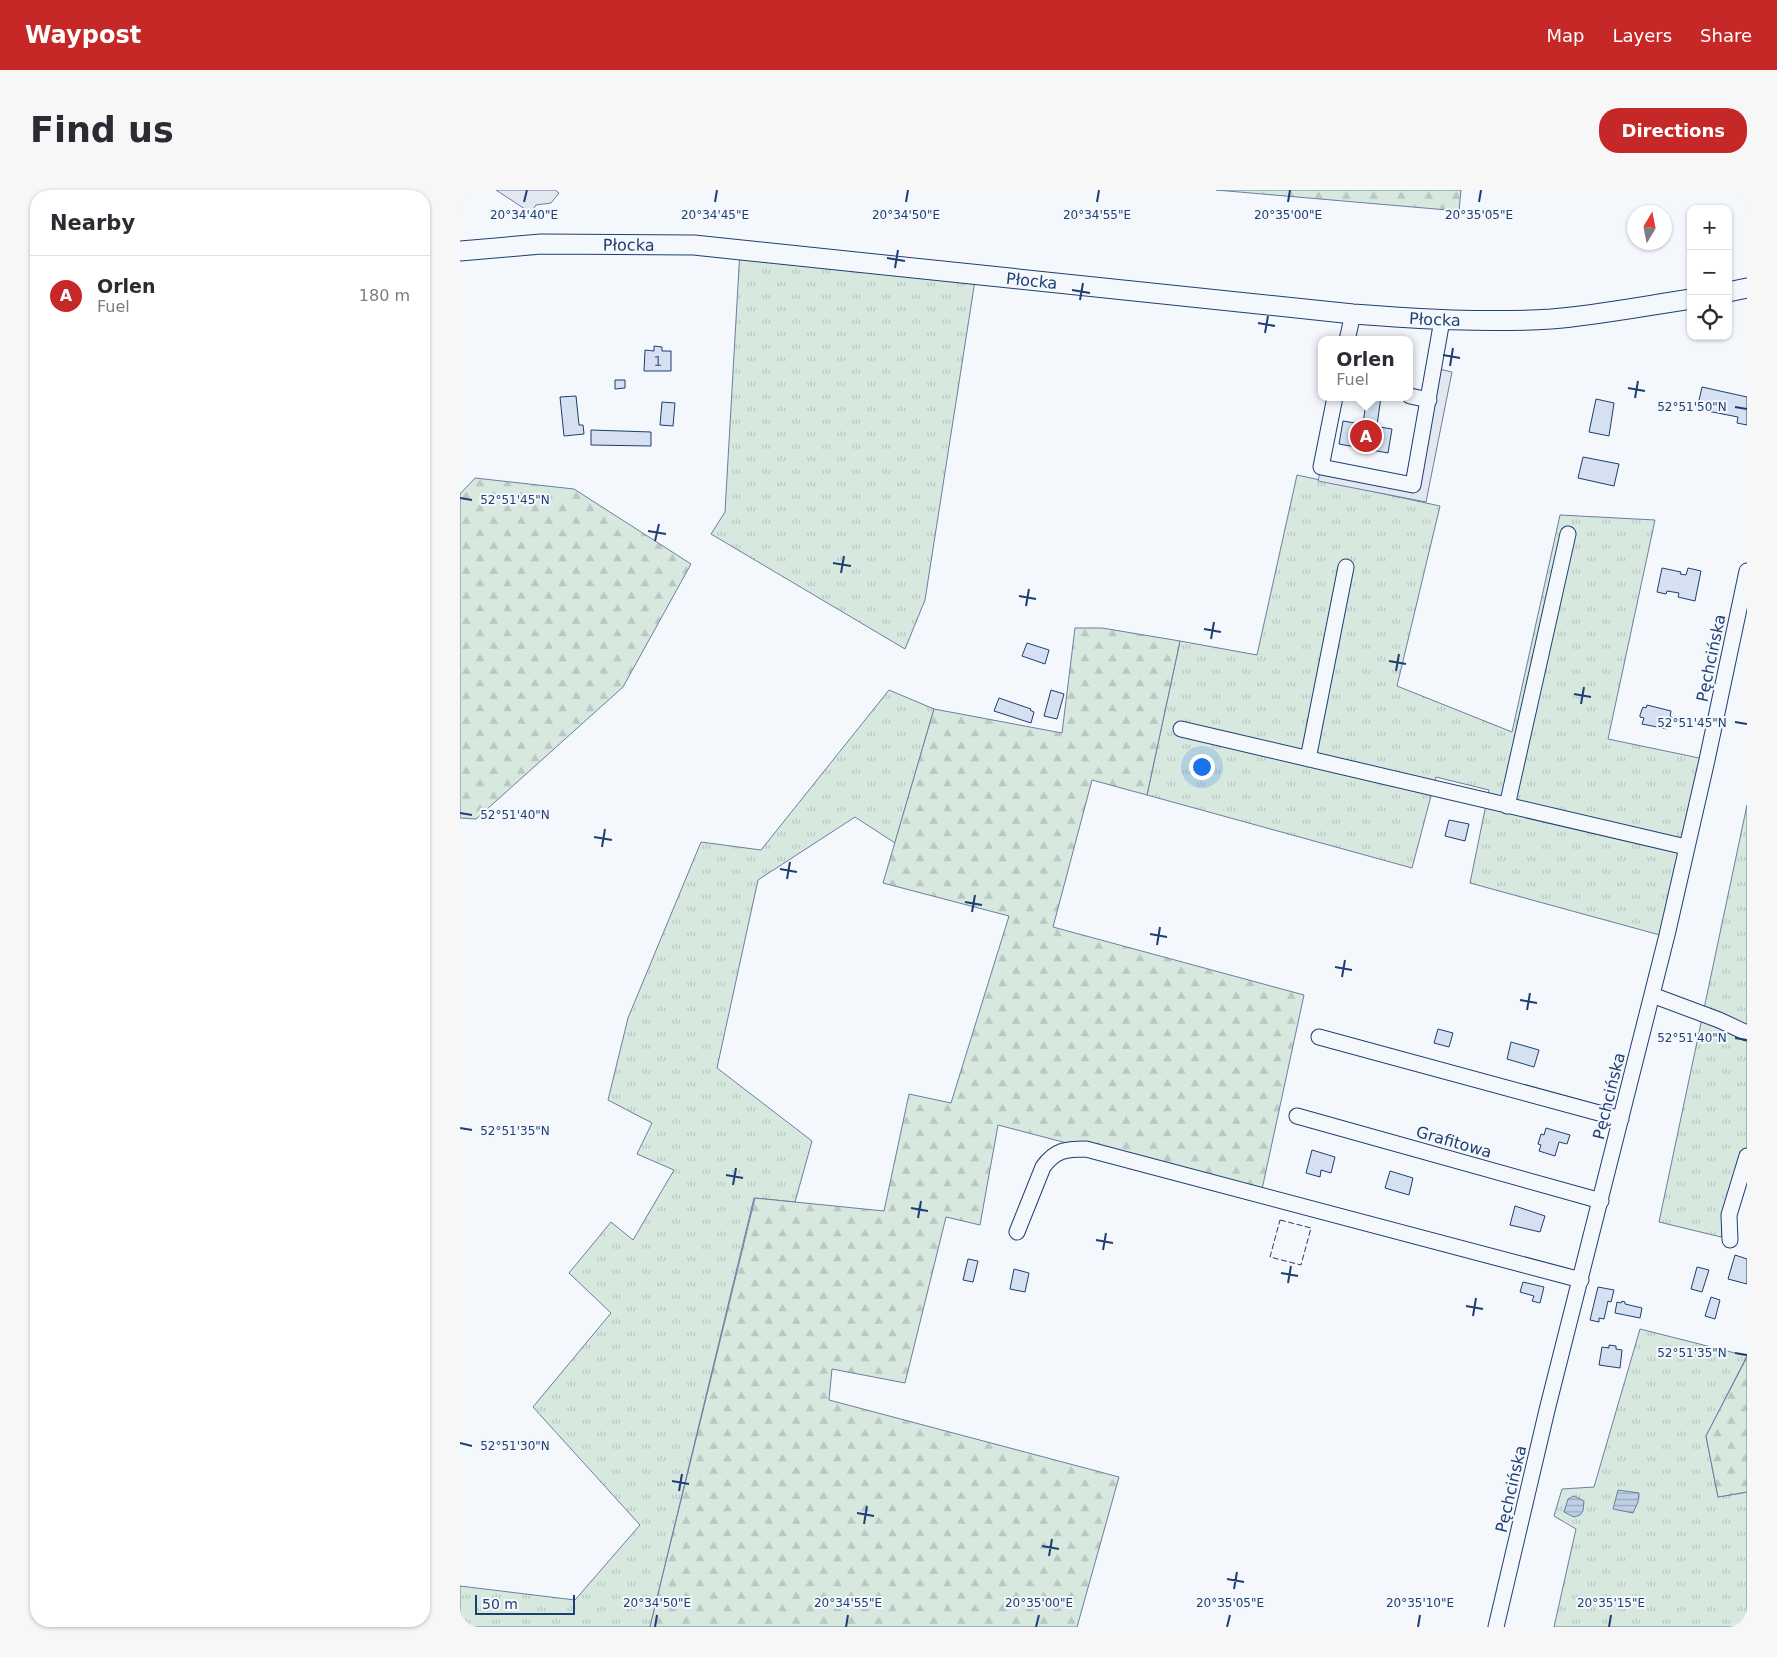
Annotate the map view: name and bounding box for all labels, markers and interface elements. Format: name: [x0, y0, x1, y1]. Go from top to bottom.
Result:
text: Waypost: [25, 21, 141, 49]
text: Map: [1546, 25, 1584, 46]
text: Layers: [1612, 25, 1672, 46]
text: Share: [1700, 25, 1752, 46]
button: Directions: [1599, 108, 1747, 153]
text: Find us: [30, 110, 174, 150]
north arrow: [1627, 205, 1672, 250]
map controls: [1687, 205, 1732, 340]
button: +: [1687, 205, 1732, 250]
text: 20°34'40"E: [490, 208, 558, 222]
text: 20°34'45"E: [681, 208, 749, 222]
text: 20°34'50"E: [872, 208, 940, 222]
text: 20°34'55"E: [1063, 208, 1131, 222]
text: 20°35'00"E: [1254, 208, 1322, 222]
text: 20°35'05"E: [1445, 208, 1513, 222]
text: Nearby: [50, 211, 135, 235]
street label: Płocka: [603, 235, 655, 254]
button: −: [1687, 250, 1732, 295]
street label: Płocka: [1005, 268, 1058, 293]
text: Orlen: [97, 275, 155, 297]
text: A: [60, 286, 72, 305]
text: 180 m: [359, 286, 410, 305]
button: locate: [1687, 295, 1732, 340]
text: Fuel: [97, 297, 130, 316]
street label: Płocka: [1409, 308, 1461, 330]
popup: [1318, 336, 1413, 401]
text: Orlen: [1336, 348, 1395, 370]
house number: 1: [654, 353, 662, 369]
text: Fuel: [1336, 370, 1369, 389]
text: 52°51'50"N: [1657, 400, 1727, 414]
pin: A: [1350, 417, 1382, 455]
text: 52°51'45"N: [480, 493, 550, 507]
street label: Pęchcińska: [1692, 613, 1730, 703]
text: 52°51'45"N: [1657, 716, 1727, 730]
your location: [1189, 754, 1215, 780]
text: 52°51'40"N: [480, 808, 550, 822]
text: 52°51'40"N: [1657, 1031, 1727, 1045]
street label: Pęchcińska: [1589, 1051, 1629, 1141]
street label: Grafitowa: [1414, 1122, 1494, 1162]
text: 52°51'35"N: [480, 1124, 550, 1138]
text: 52°51'35"N: [1657, 1346, 1727, 1360]
text: 52°51'30"N: [480, 1439, 550, 1453]
street label: Pęchcińska: [1492, 1444, 1530, 1534]
scale bar: [475, 1592, 575, 1615]
text: 50 m: [482, 1596, 518, 1612]
text: 20°34'50"E: [623, 1596, 691, 1610]
text: 20°34'55"E: [814, 1596, 882, 1610]
text: 20°35'00"E: [1005, 1596, 1073, 1610]
text: 20°35'05"E: [1196, 1596, 1264, 1610]
text: 20°35'10"E: [1386, 1596, 1454, 1610]
text: 20°35'15"E: [1577, 1596, 1645, 1610]

